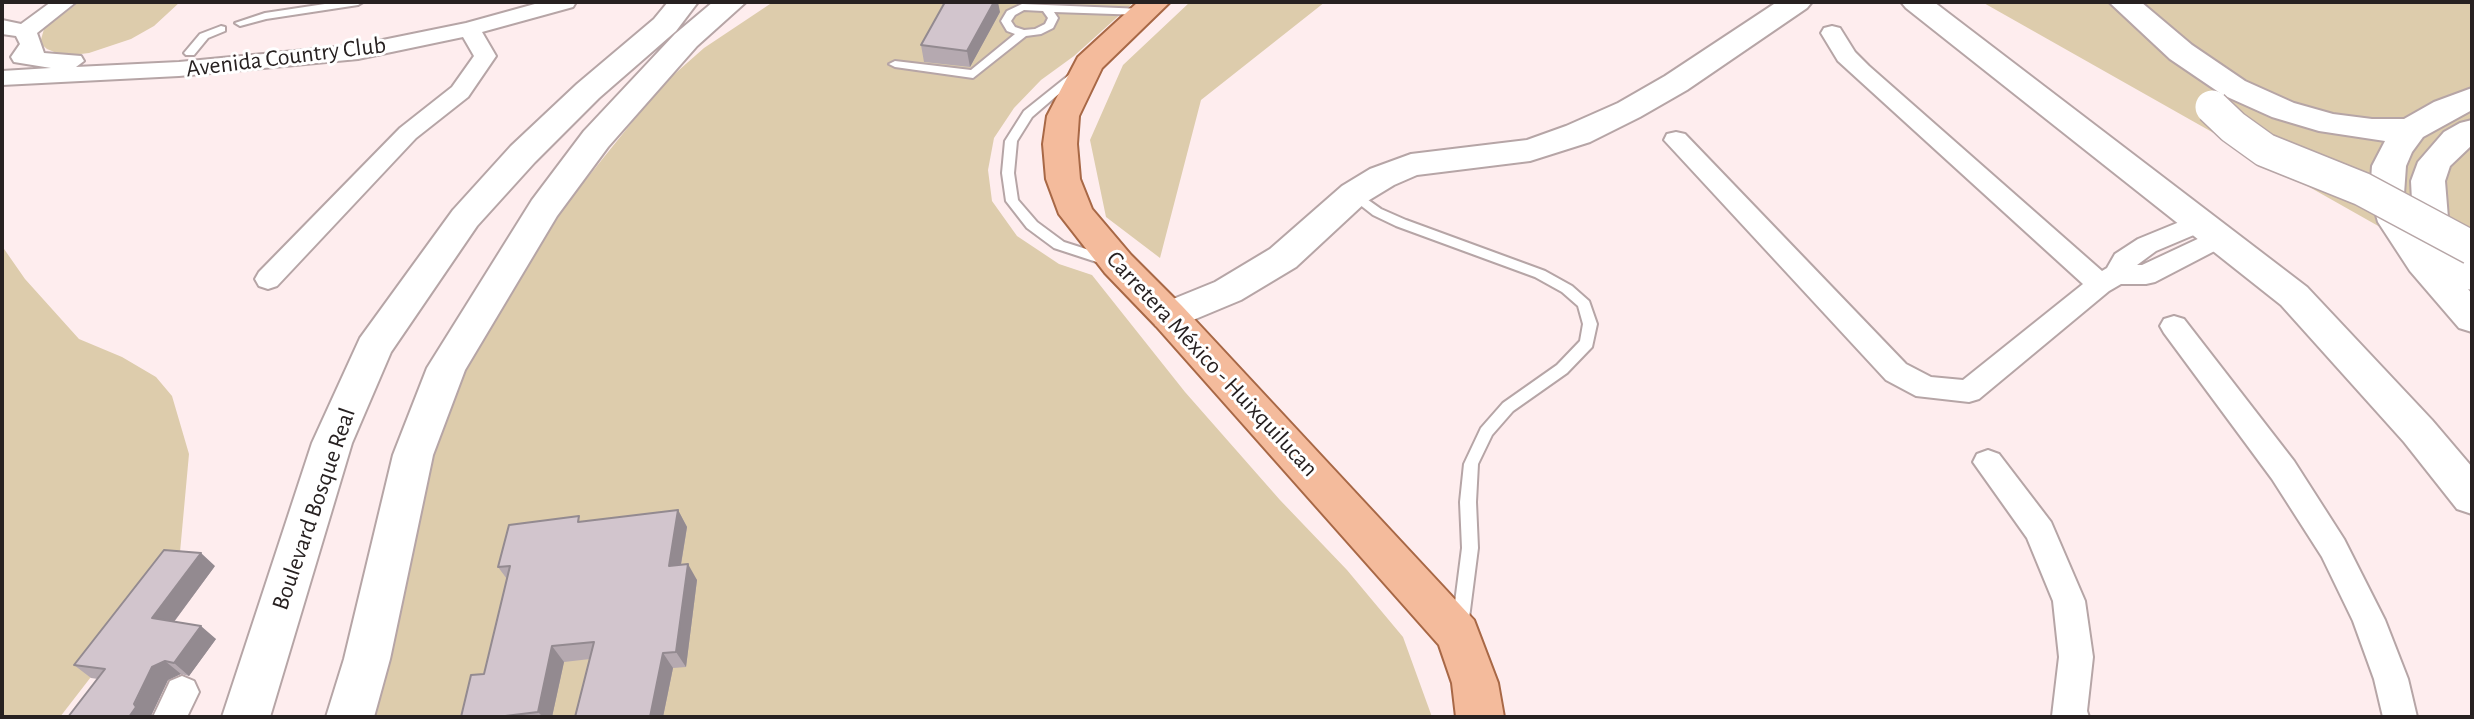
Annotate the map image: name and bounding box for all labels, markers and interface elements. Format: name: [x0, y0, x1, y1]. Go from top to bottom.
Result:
street label: Avenida Country Club: [184, 30, 388, 84]
street label: Carretera México - Huixquilucan: [1100, 245, 1324, 483]
street label: Boulevard Bosque Real: [266, 404, 362, 614]

